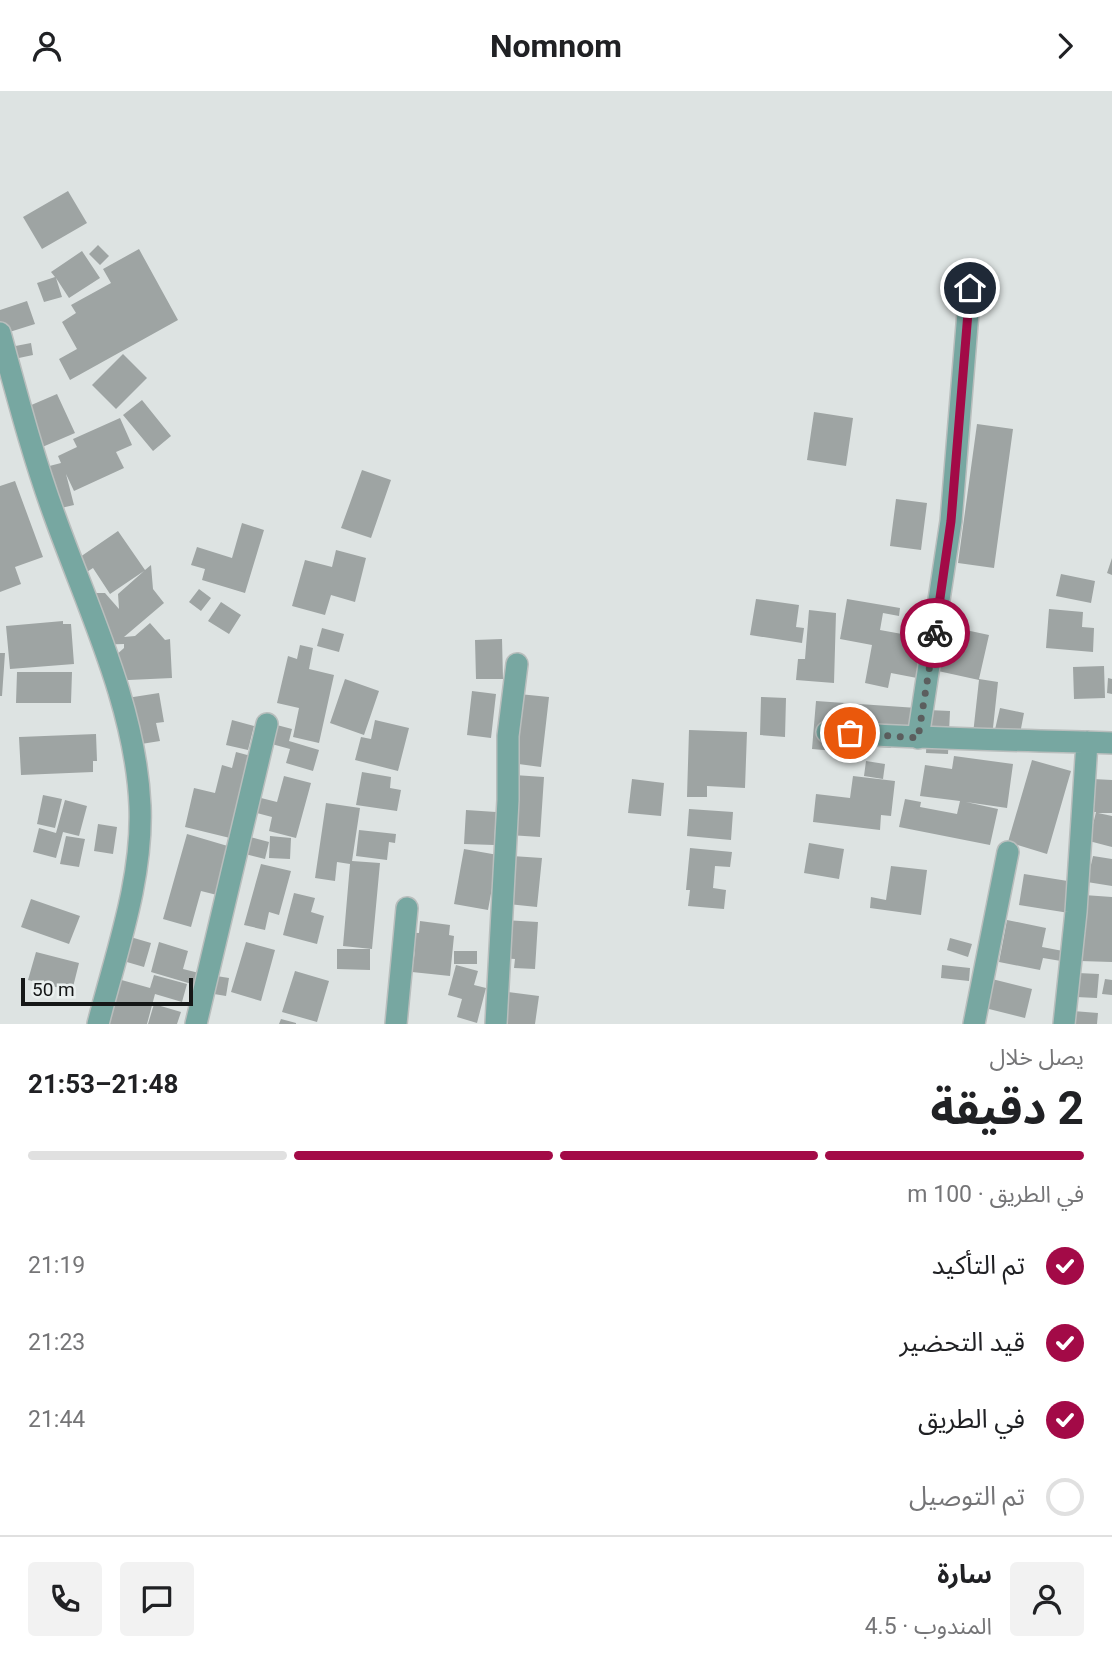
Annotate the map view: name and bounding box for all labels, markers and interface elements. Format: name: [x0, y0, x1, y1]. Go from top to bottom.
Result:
icon: person: [28, 27, 66, 65]
text: Nomnom: [490, 27, 622, 65]
icon: forward: [1046, 27, 1084, 65]
pin: [940, 258, 1000, 318]
icon: home: [951, 269, 989, 307]
courier: [900, 598, 970, 668]
icon: bike: [916, 614, 954, 652]
pin: [820, 703, 880, 763]
icon: bag: [831, 714, 869, 752]
scale bar: [21, 975, 192, 1007]
text: 50 m: [32, 978, 75, 1001]
text: يصل خلال: [989, 1044, 1084, 1071]
text: 21:48–21:53: [28, 1069, 178, 1099]
text: 2 دقيقة: [930, 1081, 1084, 1135]
text: في الطريق · 100 m: [907, 1181, 1084, 1208]
icon: check: [1046, 1247, 1084, 1285]
text: تم التأكيد: [932, 1250, 1025, 1280]
text: 21:19: [28, 1252, 85, 1279]
icon: check: [1046, 1324, 1084, 1362]
text: قيد التحضير: [900, 1327, 1025, 1357]
text: 21:23: [28, 1329, 85, 1356]
icon: check: [1046, 1401, 1084, 1439]
text: في الطريق: [918, 1404, 1025, 1434]
text: 21:44: [28, 1406, 85, 1433]
text: تم التوصيل: [909, 1481, 1025, 1511]
text: سارة: [937, 1559, 992, 1589]
button: phone: [28, 1562, 102, 1636]
button: chat: [120, 1562, 194, 1636]
button: person: [1010, 1562, 1084, 1636]
text: المندوب · 4.5: [865, 1613, 992, 1640]

